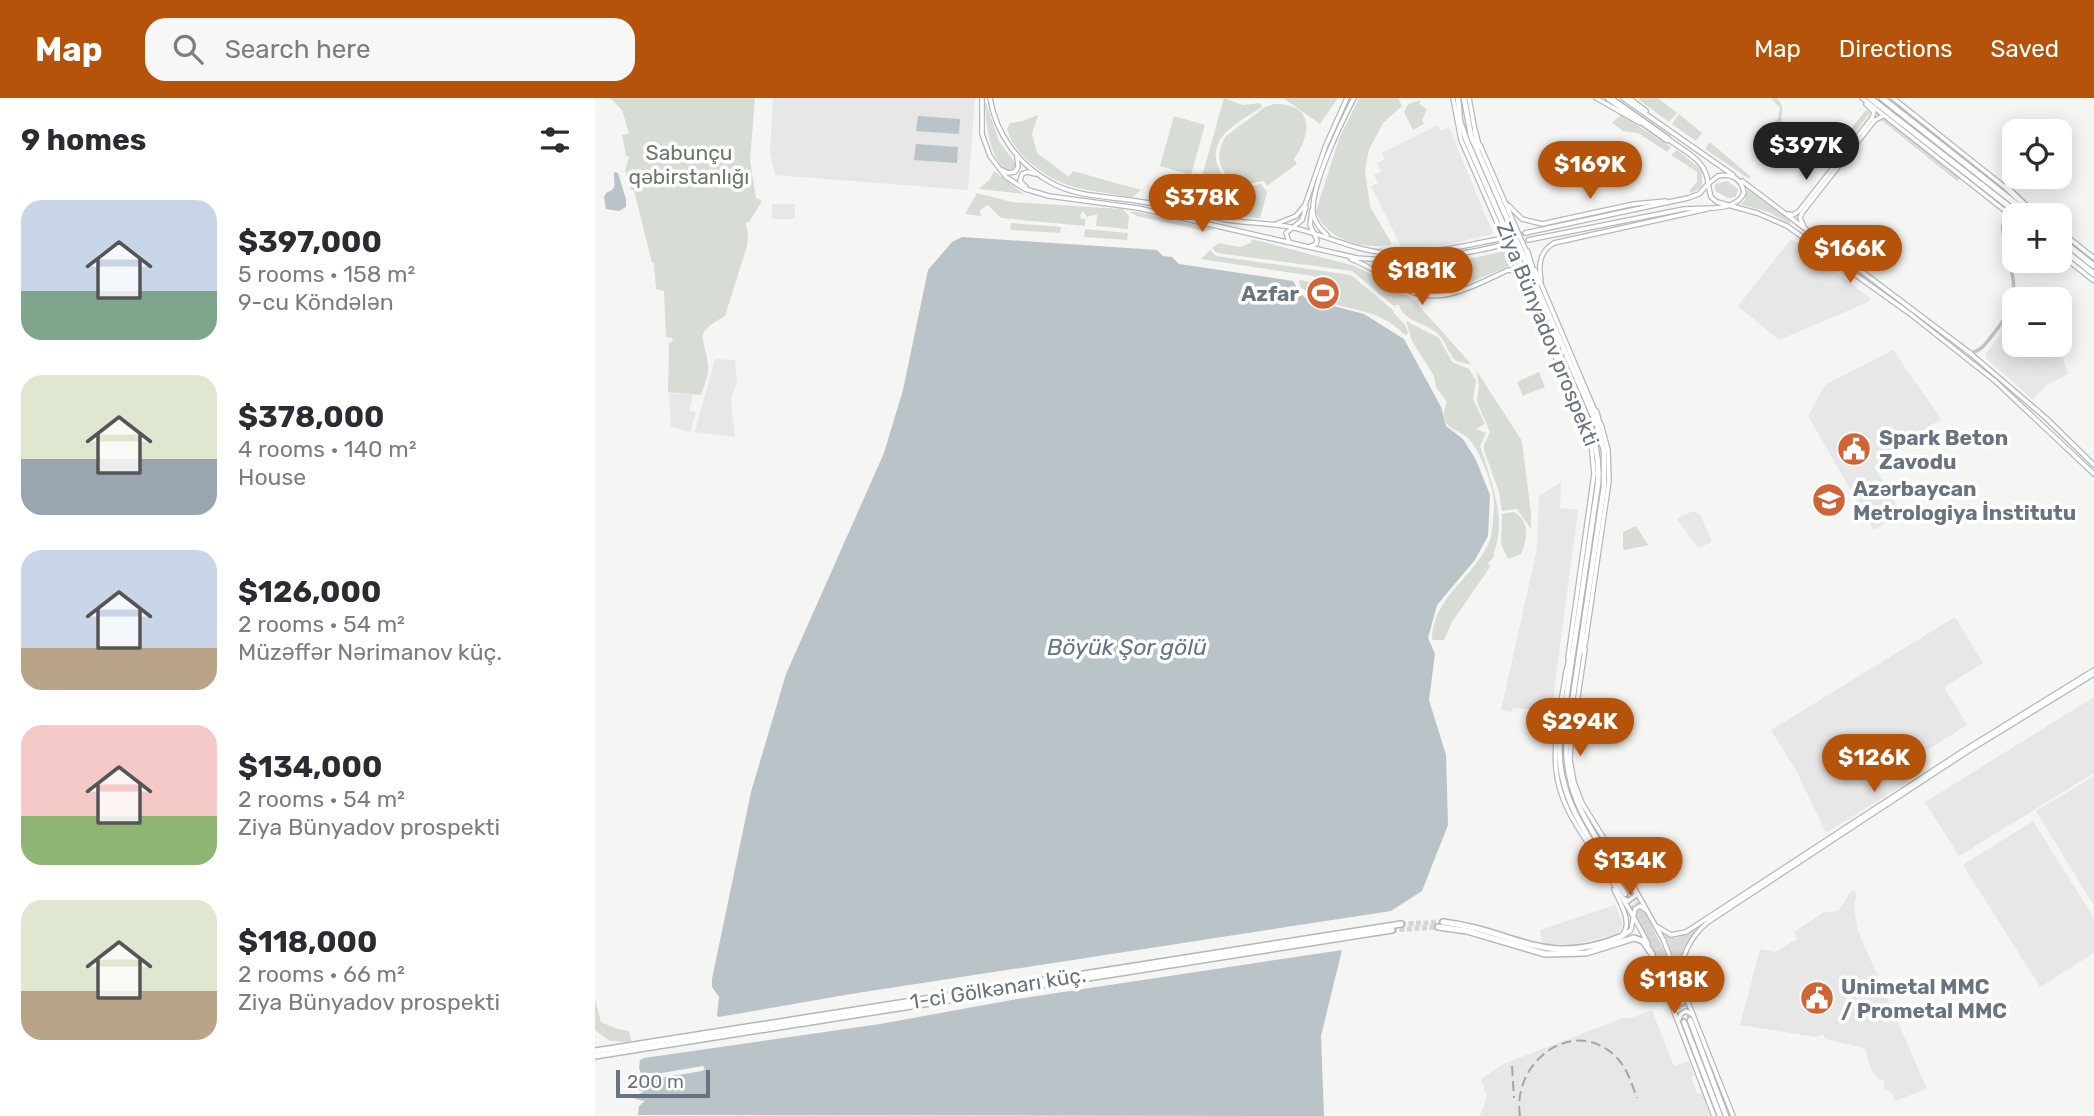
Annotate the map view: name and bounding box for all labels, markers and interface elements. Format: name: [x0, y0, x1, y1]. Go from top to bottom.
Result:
search box: [145, 18, 635, 81]
text: Map: [35, 30, 103, 69]
icon: search: [169, 30, 207, 68]
text: Search here: [225, 34, 370, 65]
text: Map: [1754, 35, 1801, 63]
text: Directions: [1839, 35, 1952, 63]
text: Saved: [1990, 35, 2059, 63]
map controls: [2002, 119, 2072, 357]
button: locate: [2002, 119, 2072, 189]
icon: filters: [536, 121, 574, 159]
text: 9 homes: [21, 122, 146, 158]
pin: $397K: [1757, 122, 1855, 182]
text: $397K: [1769, 131, 1843, 159]
park label: Sabunçu qəbirstanlığı: [629, 140, 749, 189]
pin: $169K: [1541, 141, 1639, 201]
text: $169K: [1554, 150, 1626, 178]
pin: $378K: [1153, 174, 1251, 234]
text: $378K: [1165, 183, 1239, 211]
button: +: [2002, 203, 2072, 273]
street label: Ziya Bünyadov prospekti: [1492, 218, 1604, 450]
text: $397,000: [238, 224, 382, 260]
pin: $166K: [1801, 226, 1899, 285]
icon: home: [77, 228, 161, 312]
text: $166K: [1814, 234, 1886, 262]
pin: $181K: [1373, 248, 1471, 307]
text: $181K: [1387, 256, 1457, 284]
text: 5 rooms · 158 m²: [238, 260, 415, 288]
sports icon: Azfar: [1304, 274, 1342, 312]
place label: Azfar: [1241, 281, 1299, 306]
button: −: [2002, 287, 2072, 357]
text: 9-cu Köndələn: [238, 288, 394, 316]
text: $378,000: [238, 399, 385, 435]
icon: home: [77, 403, 161, 487]
place label: Spark Beton Zavodu: [1879, 425, 2008, 474]
public building icon: Spark Beton Zavodu: [1835, 430, 1873, 468]
text: 4 rooms · 140 m²: [238, 435, 417, 463]
text: House: [238, 463, 306, 491]
place label: Azərbaycan Metrologiya İnstitutu: [1853, 476, 2076, 525]
school or university icon: Azərbaycan Metrologiya İnstitutu: [1810, 481, 1848, 519]
text: $126,000: [238, 574, 381, 610]
icon: home: [77, 578, 161, 662]
text: 2 rooms · 54 m²: [238, 610, 405, 638]
water label: Böyük Şor gölü: [1047, 633, 1207, 661]
text: Müzəffər Nərimanov küç.: [238, 638, 502, 666]
pin: $294K: [1531, 698, 1629, 758]
text: $294K: [1542, 707, 1618, 735]
pin: $126K: [1825, 734, 1923, 794]
text: $126K: [1838, 743, 1910, 771]
text: $134,000: [238, 749, 382, 785]
icon: home: [77, 753, 161, 837]
text: 2 rooms · 54 m²: [238, 785, 405, 813]
text: Ziya Bünyadov prospekti: [238, 813, 500, 841]
pin: $134K: [1581, 838, 1679, 897]
text: $134K: [1594, 846, 1666, 874]
text: $118,000: [238, 924, 377, 960]
icon: home: [77, 928, 161, 1012]
pin: $118K: [1625, 956, 1723, 1016]
text: 2 rooms · 66 m²: [238, 960, 405, 988]
street label: 1-ci Gölkənarı küç.: [908, 962, 1088, 1014]
text: $118K: [1639, 965, 1709, 993]
place label: Unimetal MMC / Prometal MMC: [1841, 974, 2007, 1023]
public building icon: Unimetal MMC / Prometal MMC: [1798, 979, 1836, 1017]
text: Ziya Bünyadov prospekti: [238, 988, 500, 1016]
scale bar: [616, 1067, 711, 1099]
text: 200 m: [627, 1070, 684, 1093]

